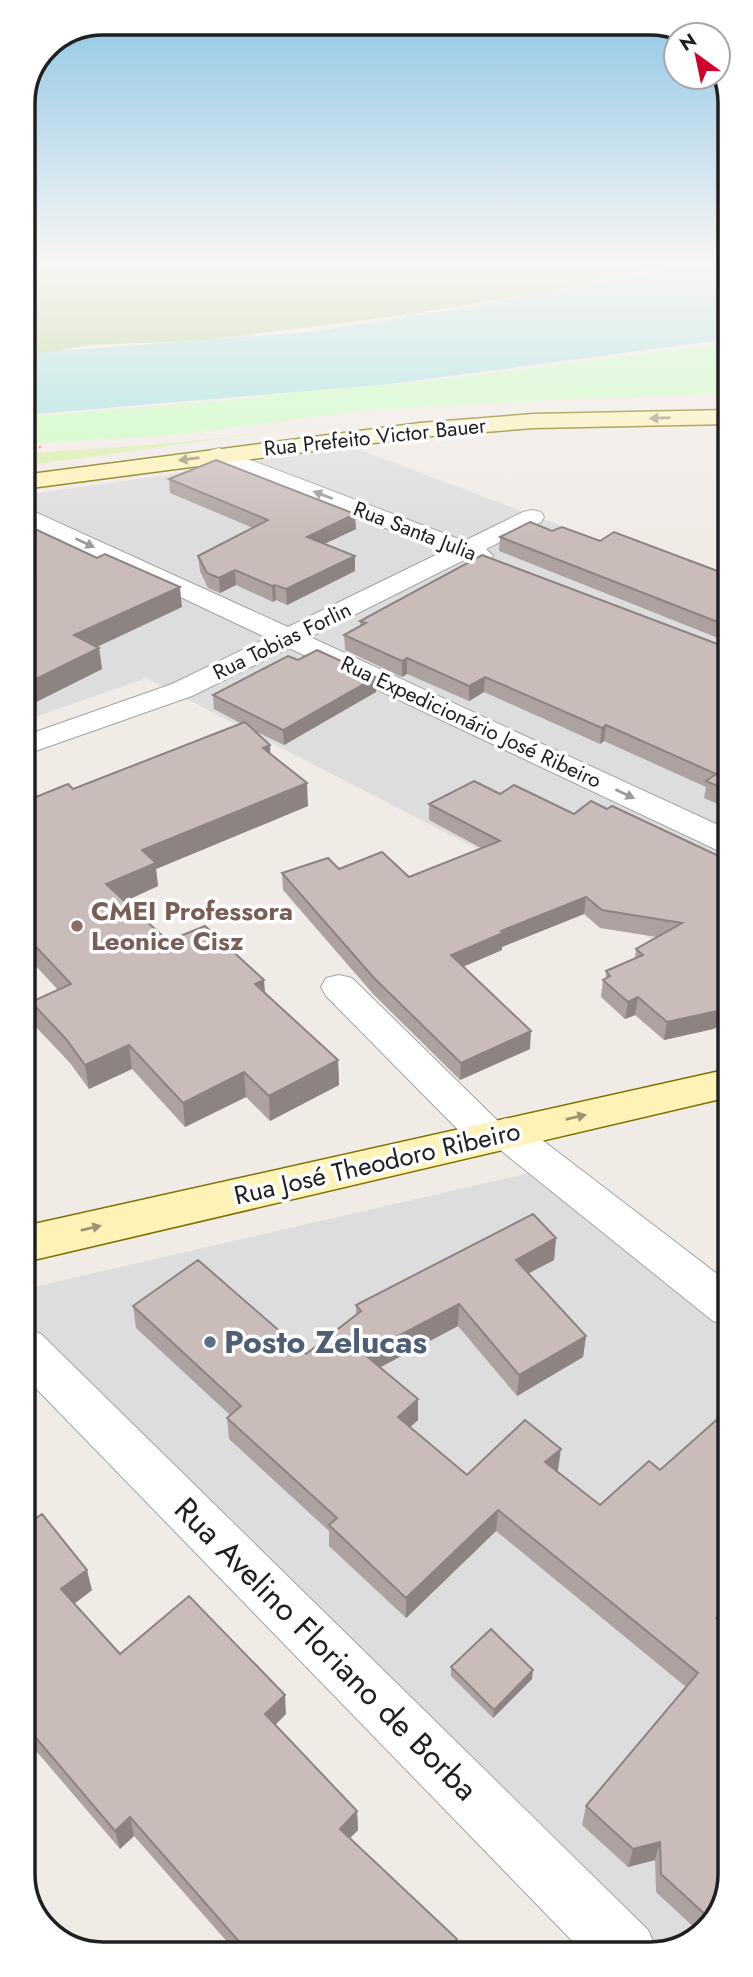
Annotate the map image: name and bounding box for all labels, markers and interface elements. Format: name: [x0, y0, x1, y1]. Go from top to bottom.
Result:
north arrow: [662, 21, 732, 91]
text: N: [674, 27, 702, 58]
street label: Rua Prefeito Victor Bauer: [262, 410, 488, 464]
one-way arrow: [648, 413, 670, 424]
one-way arrow: [178, 454, 200, 465]
one-way arrow: [312, 489, 333, 500]
street label: Rua Santa Julia: [349, 494, 481, 568]
one-way arrow: [75, 538, 96, 549]
street label: Rua Tobias Forlin: [208, 595, 356, 687]
street label: Rua Expedicionário José Ribeiro: [336, 648, 606, 796]
one-way arrow: [615, 788, 635, 800]
place label: CMEI Professora Leonice Cisz: [91, 892, 293, 960]
marker: CMEI Professora Leonice Cisz: [69, 918, 85, 934]
one-way arrow: [565, 1111, 587, 1122]
street label: Rua José Theodoro Ribeiro: [230, 1112, 524, 1214]
one-way arrow: [80, 1223, 102, 1234]
place label: Posto Zelucas: [224, 1319, 427, 1365]
marker: Posto Zelucas: [202, 1334, 218, 1350]
street label: Rua Avelino Floriano de Borba: [164, 1487, 488, 1811]

